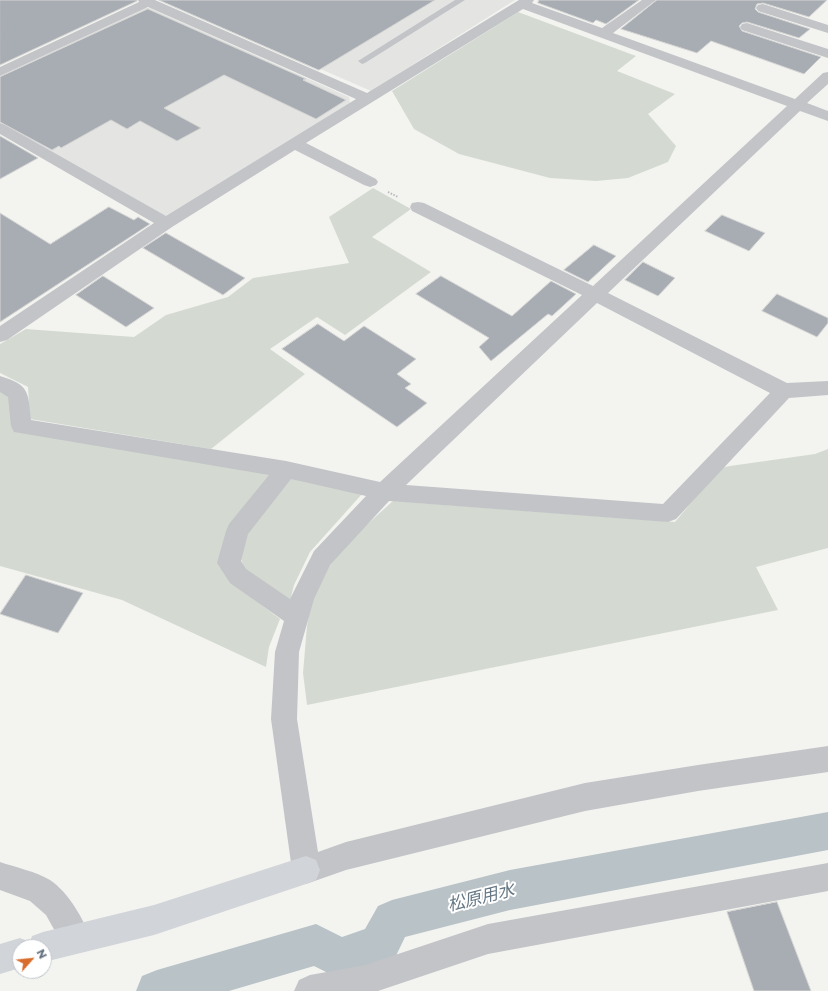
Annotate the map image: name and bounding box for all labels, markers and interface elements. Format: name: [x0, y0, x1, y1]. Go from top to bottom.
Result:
water label: 松原用水: [446, 880, 516, 916]
north arrow: [12, 939, 52, 979]
text: N: [34, 947, 50, 961]

